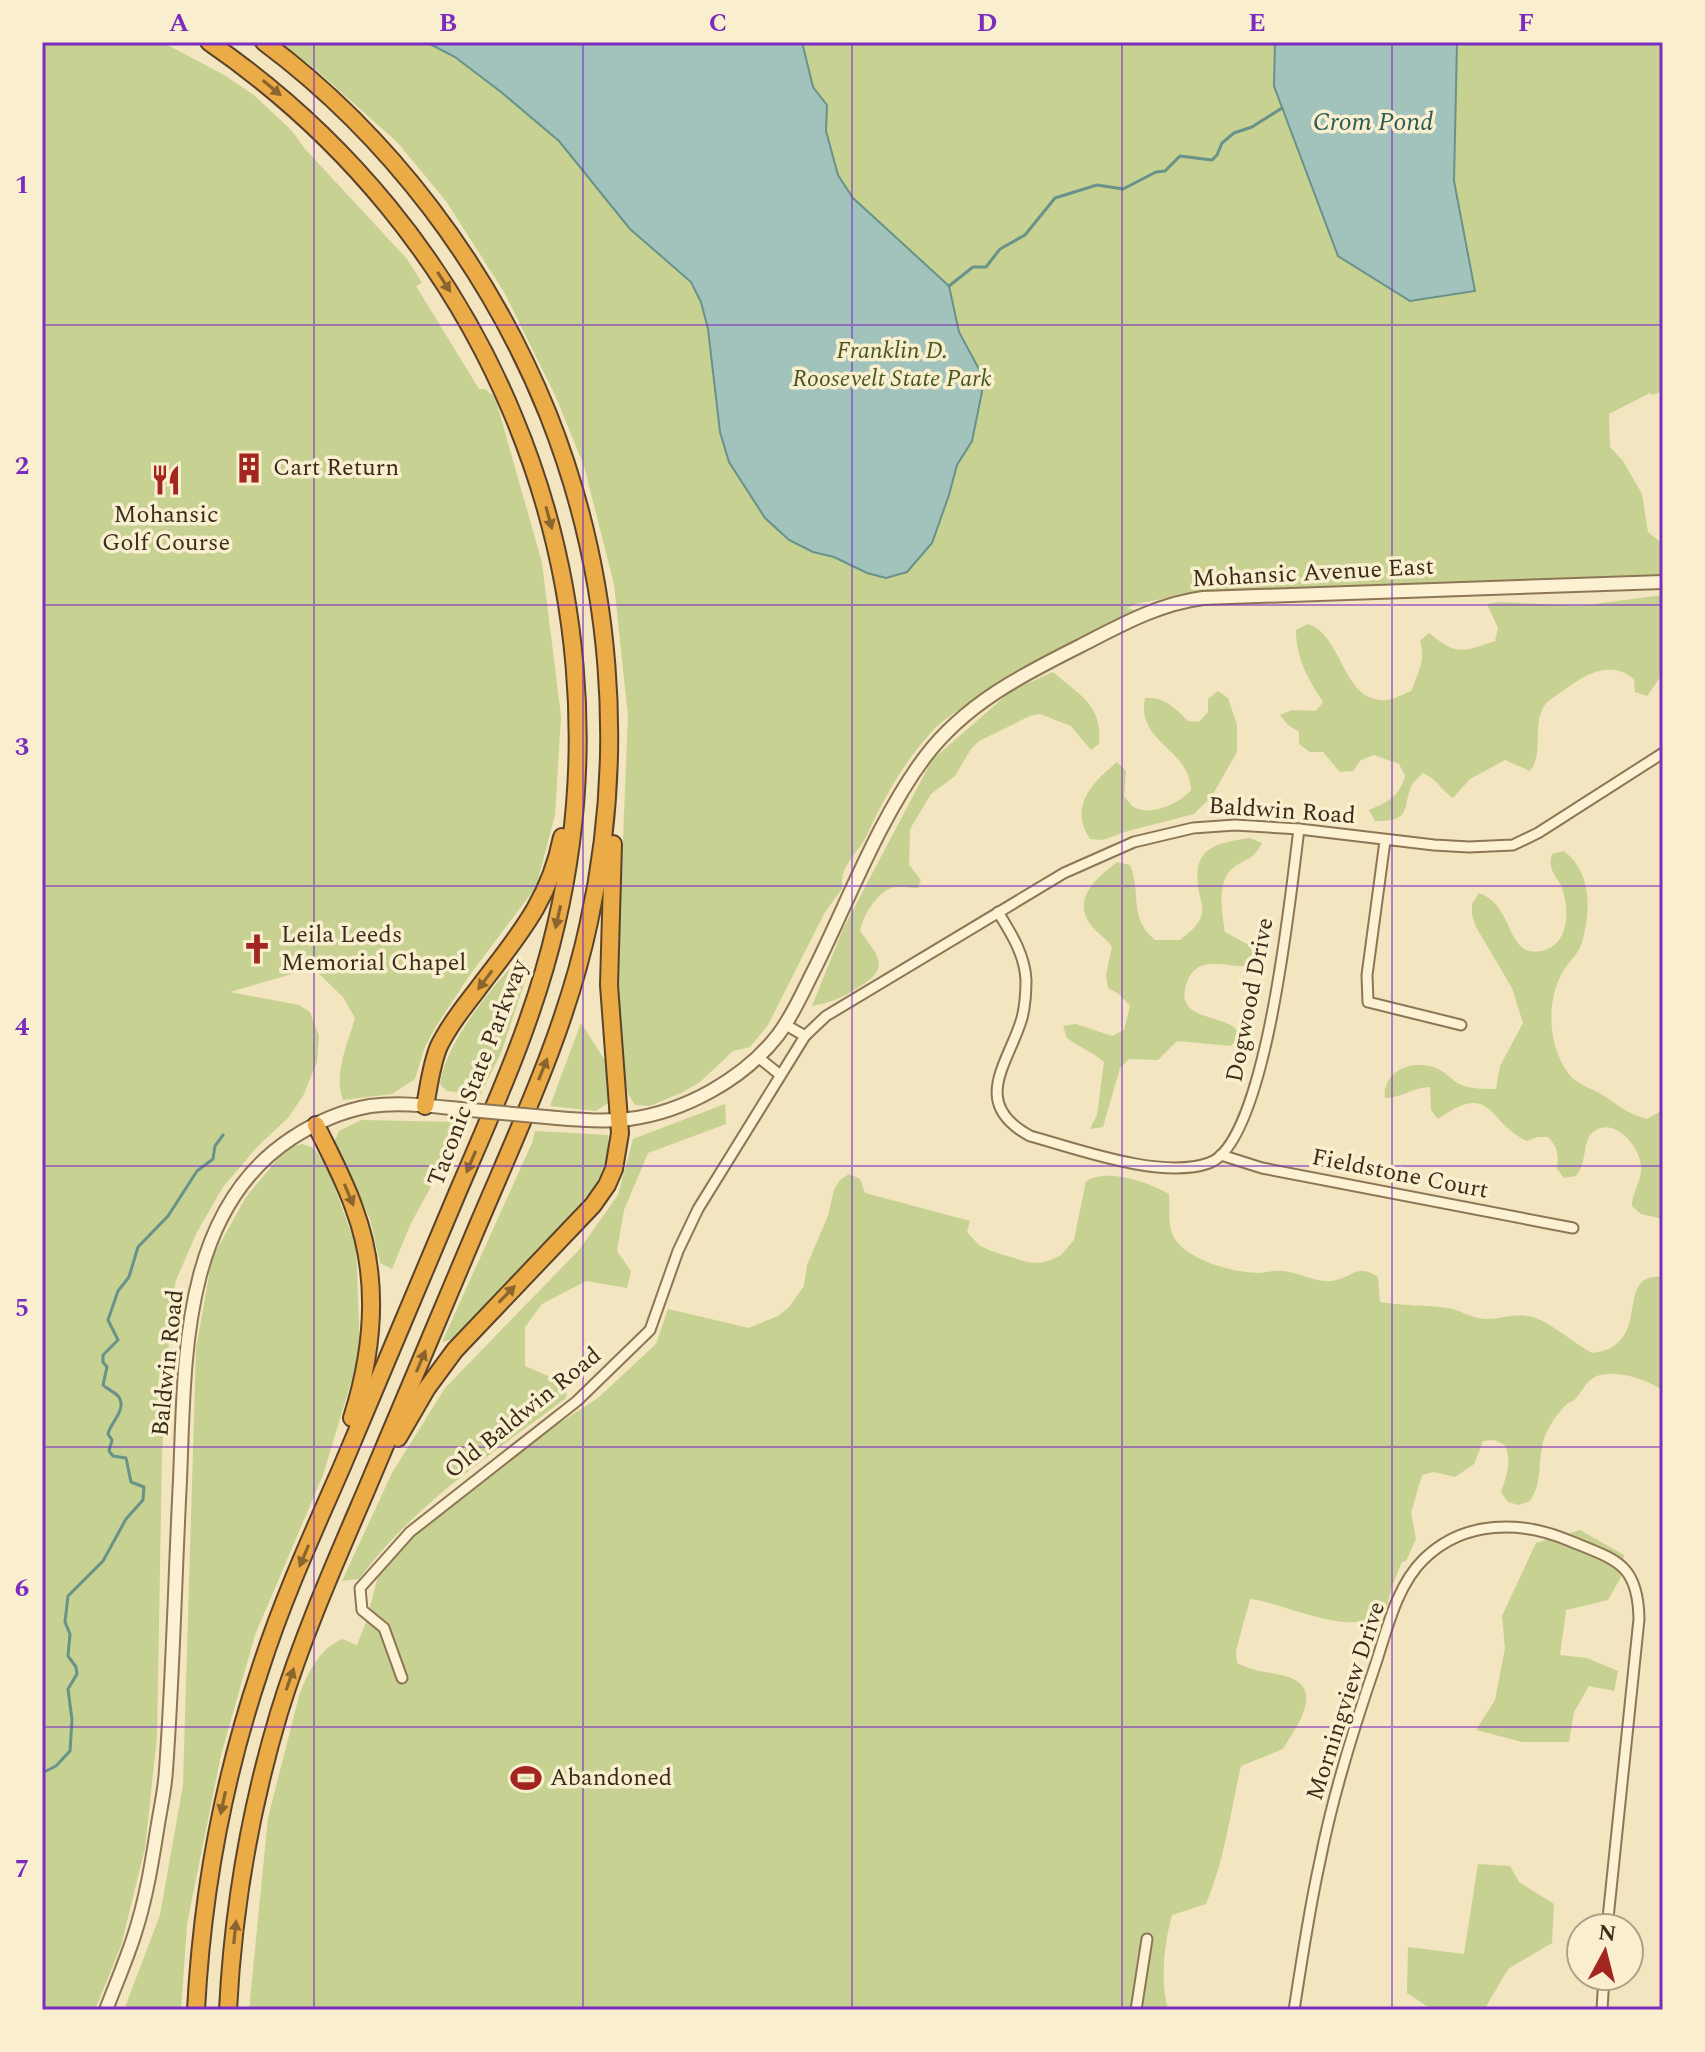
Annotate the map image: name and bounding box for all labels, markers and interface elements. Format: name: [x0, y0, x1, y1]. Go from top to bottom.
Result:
text: A: [169, 3, 189, 43]
text: B: [439, 3, 457, 43]
text: C: [709, 3, 727, 43]
text: D: [977, 3, 997, 43]
text: E: [1248, 3, 1266, 43]
text: F: [1518, 3, 1534, 43]
one-way arrow: [261, 79, 281, 96]
water label: Crom Pond: [1313, 102, 1433, 142]
text: 1: [15, 165, 29, 205]
one-way arrow: [436, 271, 450, 293]
park label: Franklin D. Roosevelt State Park: [792, 333, 992, 397]
text: 2: [15, 446, 29, 486]
place label: Cart Return: [273, 450, 399, 486]
building icon: Cart Return: [232, 451, 266, 485]
restaurant icon: Mohansic Golf Course: [149, 463, 183, 497]
place label: Mohansic Golf Course: [102, 497, 230, 561]
one-way arrow: [543, 506, 555, 531]
street label: Mohansic Avenue East: [1191, 549, 1435, 597]
text: 3: [15, 727, 29, 767]
street label: Baldwin Road: [1207, 788, 1357, 834]
one-way arrow: [551, 905, 564, 930]
street label: Dogwood Drive: [1216, 915, 1284, 1085]
place label: Leila Leeds Memorial Chapel: [281, 917, 466, 981]
church icon: Leila Leeds Memorial Chapel: [240, 932, 274, 966]
street label: Taconic State Parkway: [418, 953, 538, 1192]
one-way arrow: [478, 969, 494, 990]
text: 4: [15, 1007, 30, 1047]
one-way arrow: [537, 1057, 550, 1081]
street label: Fieldstone Court: [1309, 1139, 1491, 1209]
one-way arrow: [465, 1150, 478, 1174]
one-way arrow: [342, 1183, 355, 1207]
one-way arrow: [498, 1285, 516, 1304]
text: 5: [15, 1288, 29, 1328]
street label: Baldwin Road: [142, 1288, 194, 1438]
street label: Old Baldwin Road: [437, 1338, 609, 1488]
one-way arrow: [414, 1349, 427, 1373]
one-way arrow: [297, 1544, 310, 1568]
text: 6: [15, 1568, 29, 1608]
street label: Morningview Drive: [1297, 1597, 1395, 1805]
one-way arrow: [285, 1667, 297, 1691]
place label: Abandoned: [550, 1760, 672, 1796]
sports icon: Abandoned: [509, 1761, 543, 1795]
one-way arrow: [216, 1790, 229, 1815]
text: 7: [15, 1849, 29, 1889]
north arrow: [1565, 1912, 1645, 1992]
text: N: [1596, 1916, 1618, 1951]
one-way arrow: [228, 1919, 241, 1944]

